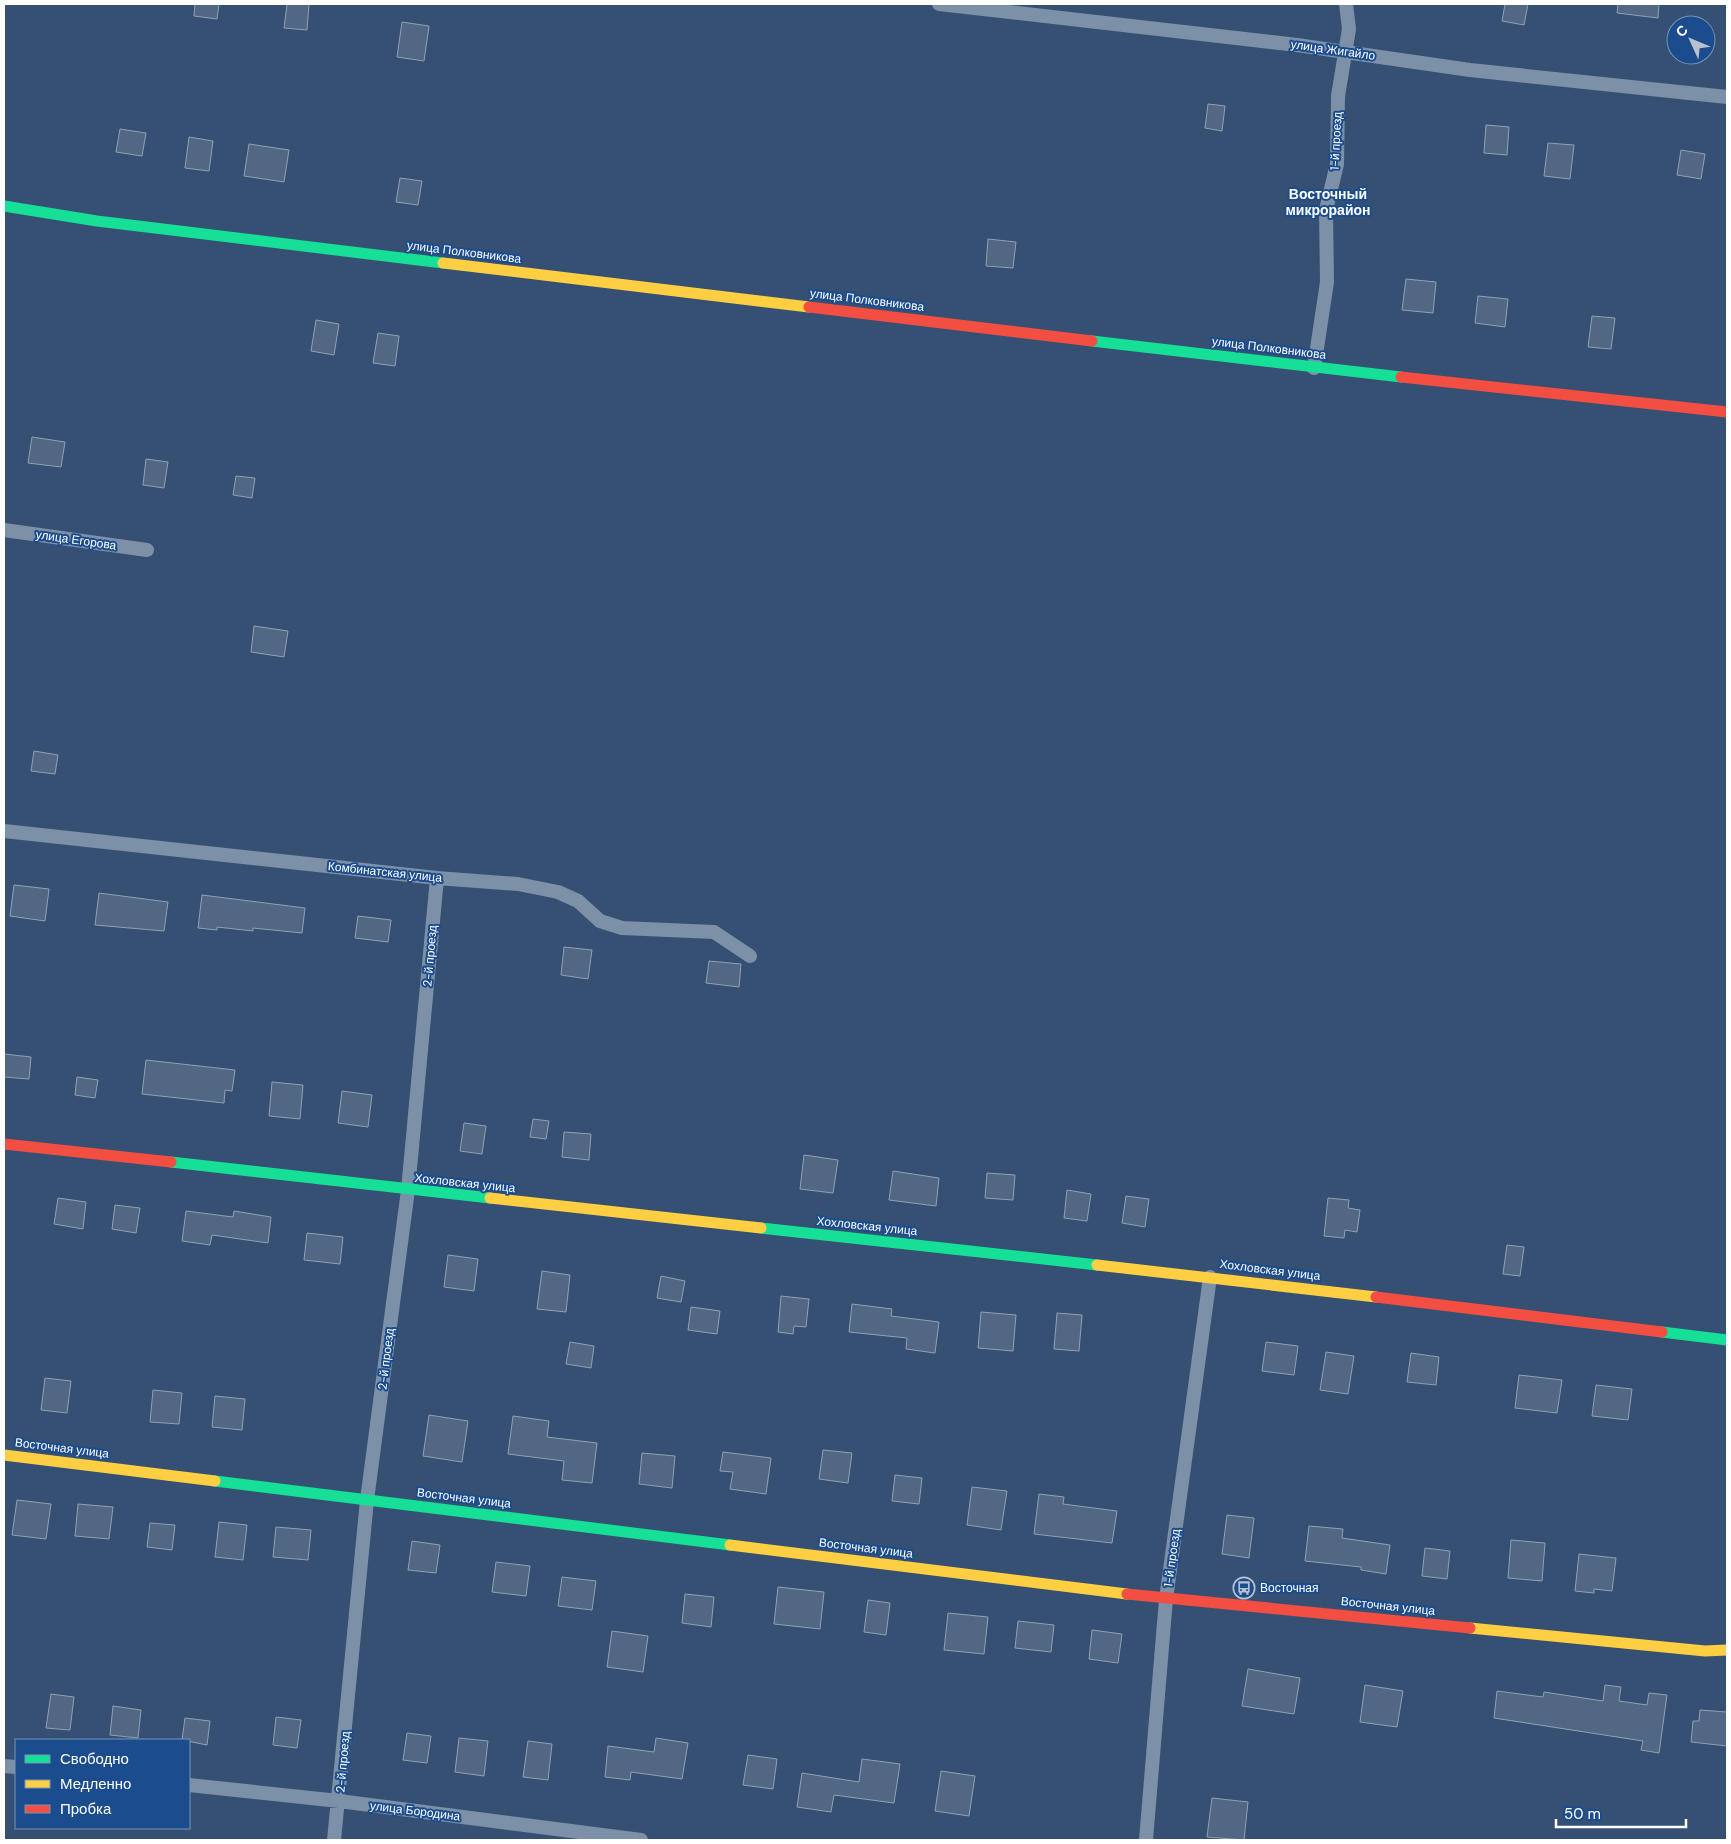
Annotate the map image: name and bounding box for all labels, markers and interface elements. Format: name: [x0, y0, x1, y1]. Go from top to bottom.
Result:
north arrow: [1666, 15, 1716, 65]
text: С: [1672, 21, 1692, 41]
street label: улица Жигайло: [1290, 36, 1377, 64]
street label: 1-й проезд: [1326, 111, 1346, 171]
district label: Восточный микрорайон: [1285, 185, 1371, 219]
street label: улица Полковникова: [406, 237, 522, 267]
street label: улица Полковникова: [809, 285, 925, 315]
street label: улица Полковникова: [1211, 333, 1327, 363]
street label: улица Егорова: [35, 526, 118, 554]
street label: Комбинатская улица: [327, 858, 443, 886]
street label: 2-й проезд: [419, 925, 441, 987]
street label: Хохловская улица: [414, 1170, 517, 1196]
street label: Хохловская улица: [816, 1213, 919, 1239]
street label: Хохловская улица: [1219, 1256, 1322, 1284]
street label: 2-й проезд: [374, 1327, 398, 1391]
street label: Восточная улица: [14, 1434, 110, 1462]
street label: Восточная улица: [416, 1484, 512, 1512]
street label: 1-й проезд: [1160, 1528, 1184, 1588]
street label: Восточная улица: [818, 1534, 914, 1562]
bus stop icon: Восточная: [1232, 1576, 1256, 1600]
place label: Восточная: [1260, 1580, 1319, 1596]
street label: Восточная улица: [1340, 1593, 1436, 1619]
street label: 2-й проезд: [332, 1731, 354, 1793]
legend: [15, 1739, 190, 1829]
text: Свободно: [60, 1749, 129, 1769]
text: Медленно: [60, 1774, 131, 1794]
scale bar: [1556, 1796, 1686, 1828]
street label: улица Бородина: [369, 1798, 461, 1825]
text: Пробка: [60, 1799, 112, 1819]
text: 50 m: [1564, 1804, 1601, 1824]

